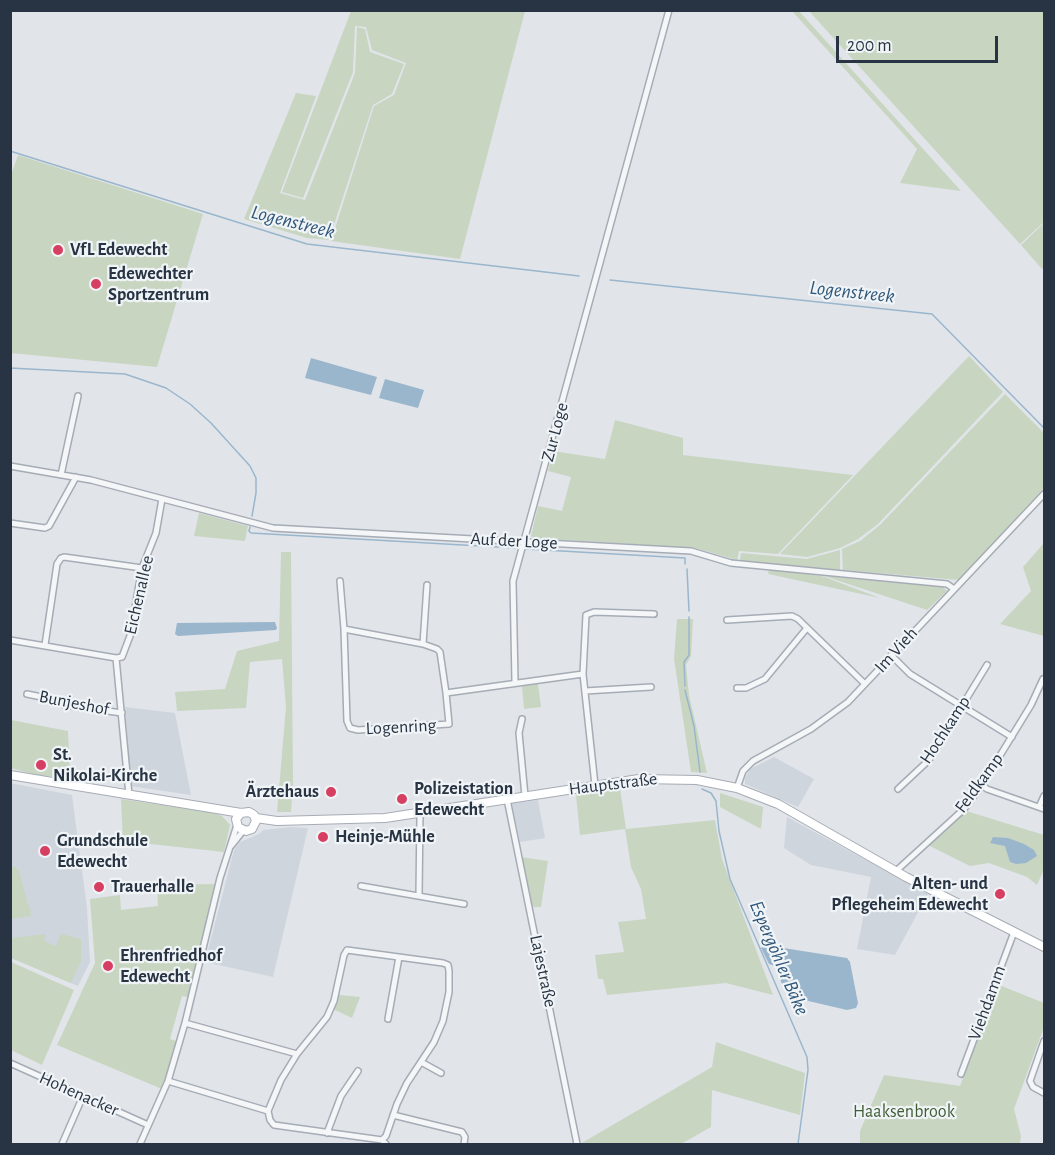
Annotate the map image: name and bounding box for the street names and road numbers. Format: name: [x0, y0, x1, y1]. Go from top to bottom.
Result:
street label: Zur Loge: [537, 400, 573, 464]
street label: Auf der Loge: [470, 528, 558, 554]
street label: Eichenallee: [119, 553, 159, 637]
street label: Im Vieh: [870, 623, 922, 677]
street label: Bunjeshof: [37, 686, 111, 720]
street label: Hochkamp: [915, 692, 975, 768]
street label: Logenring: [365, 714, 437, 740]
street label: Feldkamp: [950, 749, 1008, 817]
street label: Hauptstraße: [568, 768, 658, 800]
street label: Lajestraße: [525, 933, 561, 1009]
street label: Viehdamm: [963, 963, 1011, 1043]
street label: Hohenacker: [36, 1067, 122, 1121]

